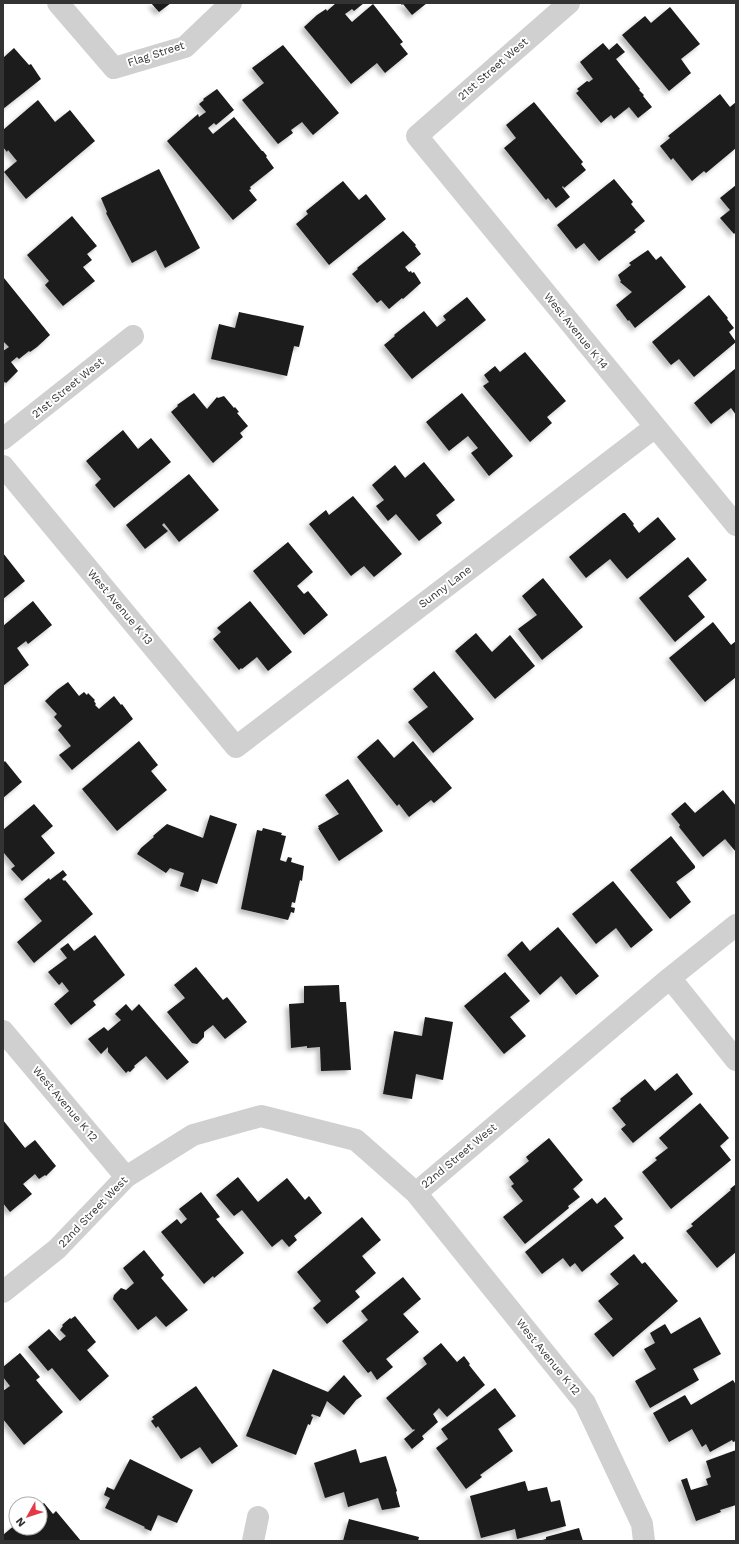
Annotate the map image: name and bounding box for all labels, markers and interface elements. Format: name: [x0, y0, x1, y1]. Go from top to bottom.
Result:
street label: 21st Street West: [455, 35, 531, 103]
street label: Flag Street: [126, 39, 186, 69]
street label: West Avenue K 14: [541, 290, 611, 372]
street label: 21st Street West: [30, 355, 107, 421]
street label: Sunny Lane: [416, 563, 474, 611]
street label: West Avenue K 13: [85, 567, 155, 647]
street label: West Avenue K 12: [30, 1064, 100, 1144]
street label: 22nd Street West: [419, 1121, 499, 1191]
street label: 22nd Street West: [56, 1173, 131, 1250]
street label: West Avenue K 12: [513, 1316, 583, 1398]
north arrow: [8, 1496, 48, 1536]
text: N: [13, 1515, 28, 1529]

